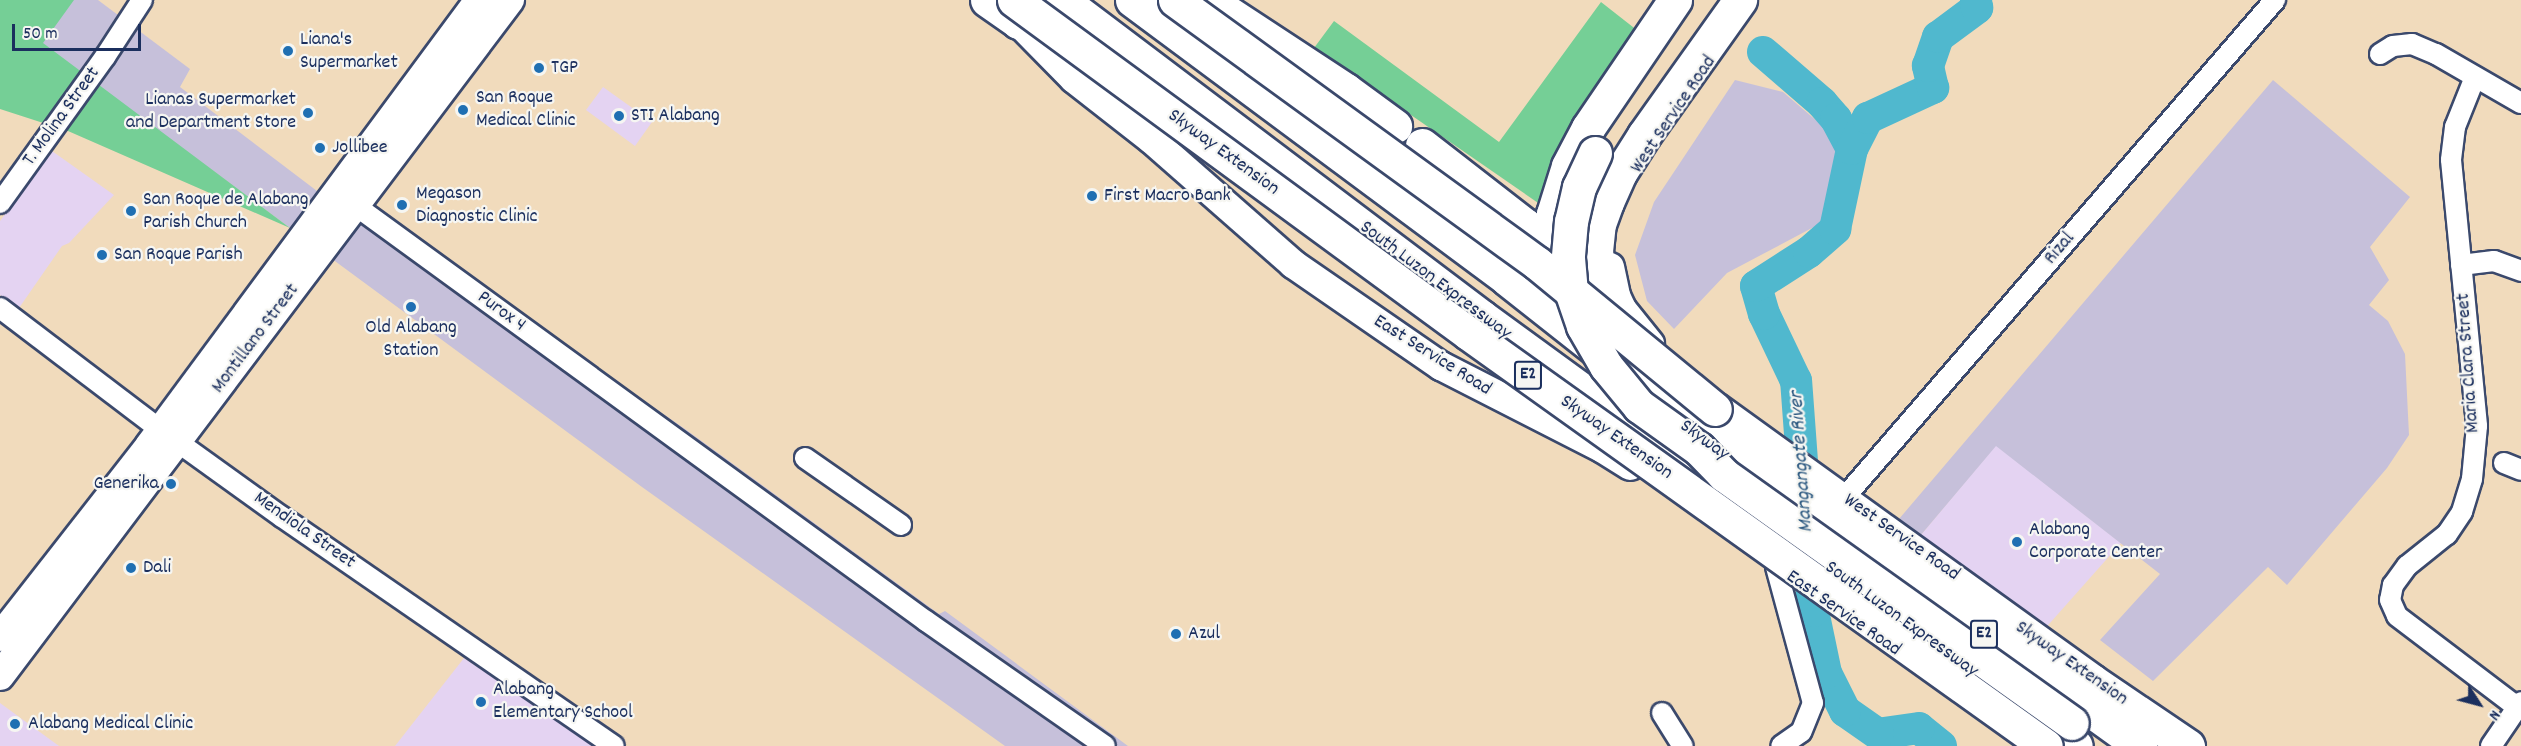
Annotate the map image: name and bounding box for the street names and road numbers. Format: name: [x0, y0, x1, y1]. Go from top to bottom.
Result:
street label: West Service Road: [1626, 52, 1722, 178]
street label: T. Molina Street: [18, 63, 106, 171]
street label: Skyway Extension: [1162, 104, 1284, 202]
street label: South Luzon Expressway: [1354, 216, 1516, 346]
street label: Rizal: [2039, 228, 2081, 270]
street label: Montillano Street: [207, 279, 305, 399]
street label: Purox 4: [472, 286, 530, 338]
street label: Maria Clara Street: [2452, 292, 2486, 434]
street label: East Service Road: [1369, 310, 1495, 402]
road number: E2: [1513, 360, 1543, 390]
street label: Skyway Extension: [1555, 390, 1677, 486]
street label: Skyway: [1675, 415, 1733, 467]
street label: Mendiola Street: [248, 487, 360, 575]
street label: West Service Road: [1838, 489, 1964, 587]
street label: South Luzon Expressway: [1820, 556, 1982, 684]
street label: East Service Road: [1781, 566, 1905, 662]
street label: Skyway Extension: [2010, 616, 2132, 712]
road number: E2: [1969, 619, 1999, 649]

